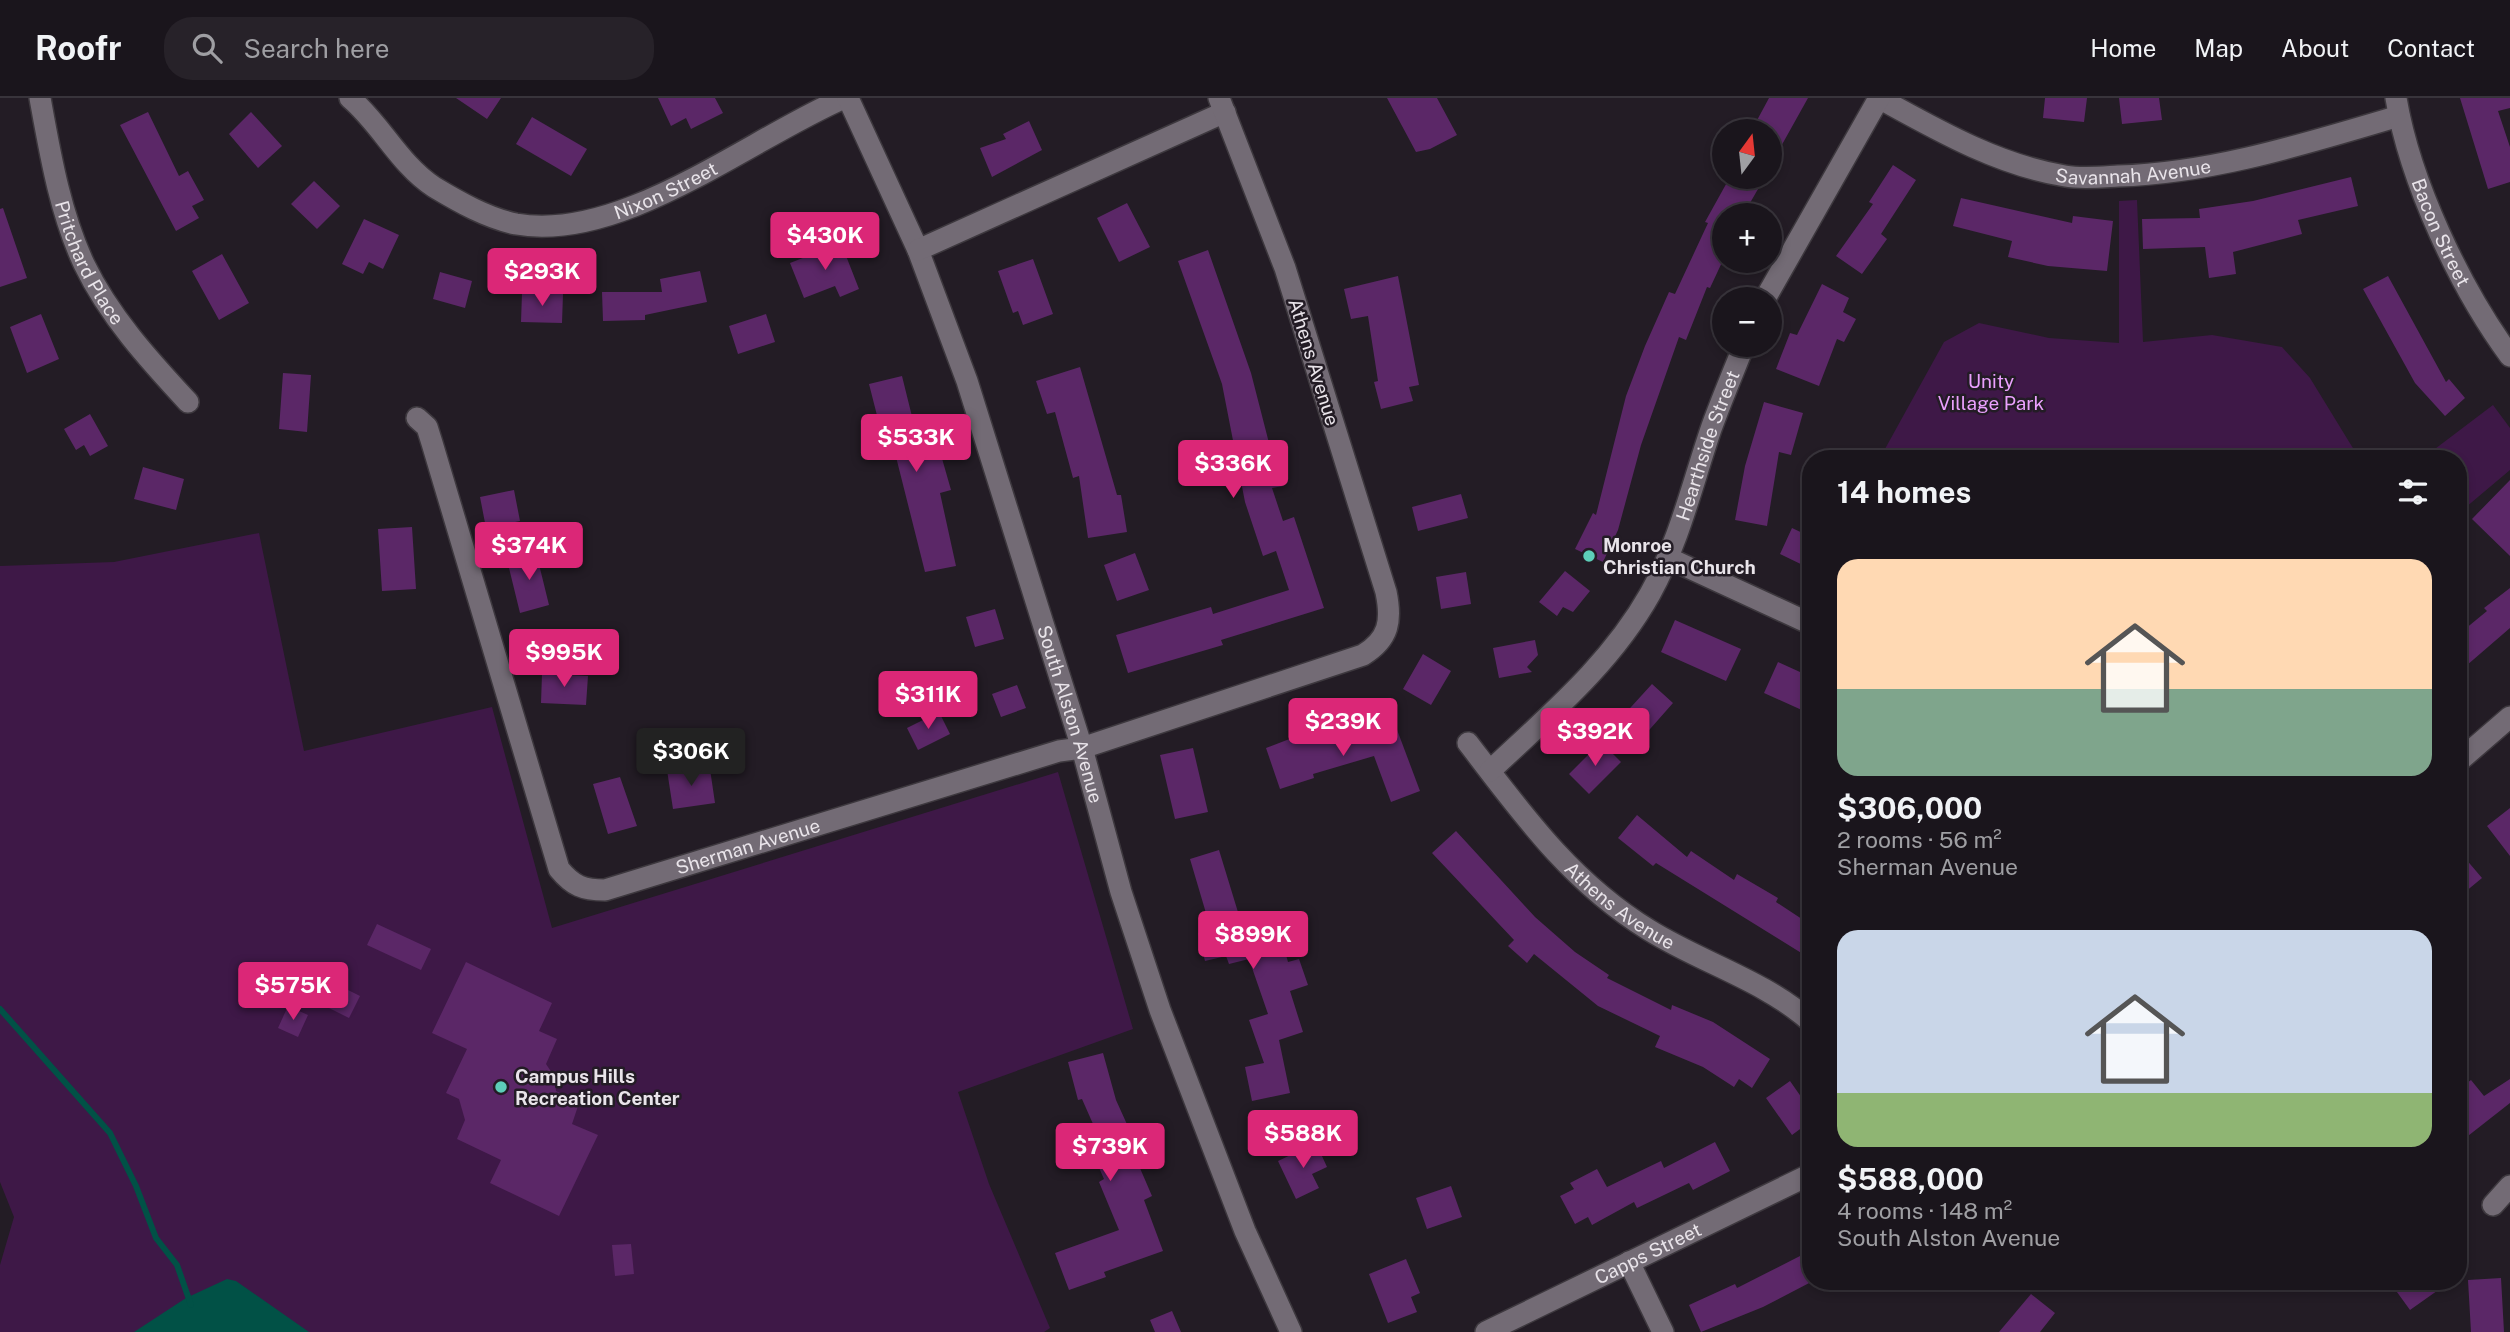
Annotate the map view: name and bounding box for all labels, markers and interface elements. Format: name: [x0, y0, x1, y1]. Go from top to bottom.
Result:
search box: [164, 17, 654, 80]
text: Roofr: [35, 29, 122, 67]
icon: search: [188, 29, 226, 67]
text: Search here: [244, 33, 390, 64]
text: Home: [2090, 34, 2156, 62]
text: Map: [2194, 34, 2243, 62]
text: About: [2281, 34, 2349, 62]
text: Contact: [2387, 34, 2475, 62]
north arrow: [1712, 119, 1782, 189]
map controls: [1712, 119, 1782, 357]
street label: Savannah Avenue: [2053, 155, 2212, 189]
street label: Nixon Street: [611, 157, 721, 224]
street label: Bacon Street: [2407, 175, 2475, 290]
street label: Pritchard Place: [51, 198, 129, 329]
button: +: [1712, 203, 1782, 273]
pin: $430K: [776, 212, 874, 272]
text: $430K: [786, 221, 864, 248]
pin: $293K: [493, 248, 591, 308]
text: $293K: [503, 257, 581, 284]
button: −: [1712, 287, 1782, 357]
street label: Athens Avenue: [1284, 296, 1344, 428]
street label: Hearthside Street: [1671, 367, 1744, 524]
park label: Unity Village Park: [1938, 370, 2045, 414]
pin: $533K: [867, 414, 965, 474]
text: $533K: [877, 423, 955, 450]
pin: $336K: [1184, 440, 1282, 500]
text: $336K: [1194, 449, 1272, 476]
icon: filters: [2394, 473, 2432, 511]
text: 14 homes: [1837, 474, 1971, 510]
pin: $374K: [480, 522, 578, 582]
text: $374K: [491, 531, 567, 558]
place label: Monroe Christian Church: [1603, 534, 1756, 578]
marker: Monroe Christian Church: [1581, 548, 1597, 564]
icon: home: [2072, 605, 2198, 731]
street label: South Alston Avenue: [1033, 622, 1107, 805]
pin: $995K: [515, 630, 613, 689]
text: $995K: [525, 638, 603, 665]
pin: $311K: [879, 672, 977, 731]
text: $311K: [894, 680, 962, 707]
pin: $239K: [1294, 698, 1392, 758]
text: $239K: [1304, 707, 1382, 734]
pin: $392K: [1546, 708, 1644, 768]
text: $392K: [1556, 717, 1634, 744]
pin: $306K: [642, 728, 740, 788]
text: $306K: [652, 737, 730, 764]
text: $306,000: [1837, 790, 1982, 826]
street label: Sherman Avenue: [673, 814, 823, 879]
text: 2 rooms · 56 m²: [1837, 826, 2002, 853]
text: Sherman Avenue: [1837, 853, 2018, 880]
street label: Athens Avenue: [1560, 857, 1679, 954]
pin: $899K: [1204, 912, 1302, 971]
text: $899K: [1214, 920, 1292, 947]
pin: $575K: [244, 962, 342, 1022]
text: $575K: [254, 971, 332, 998]
icon: home: [2072, 976, 2198, 1102]
place label: Campus Hills Recreation Center: [515, 1065, 680, 1109]
marker: Campus Hills Recreation Center: [493, 1079, 509, 1095]
pin: $588K: [1254, 1110, 1352, 1170]
text: $588K: [1264, 1119, 1342, 1146]
pin: $739K: [1061, 1124, 1159, 1183]
text: $739K: [1072, 1132, 1148, 1159]
text: $588,000: [1837, 1161, 1984, 1197]
text: 4 rooms · 148 m²: [1837, 1197, 2012, 1224]
street label: Capps Street: [1591, 1218, 1705, 1289]
text: South Alston Avenue: [1837, 1224, 2060, 1251]

